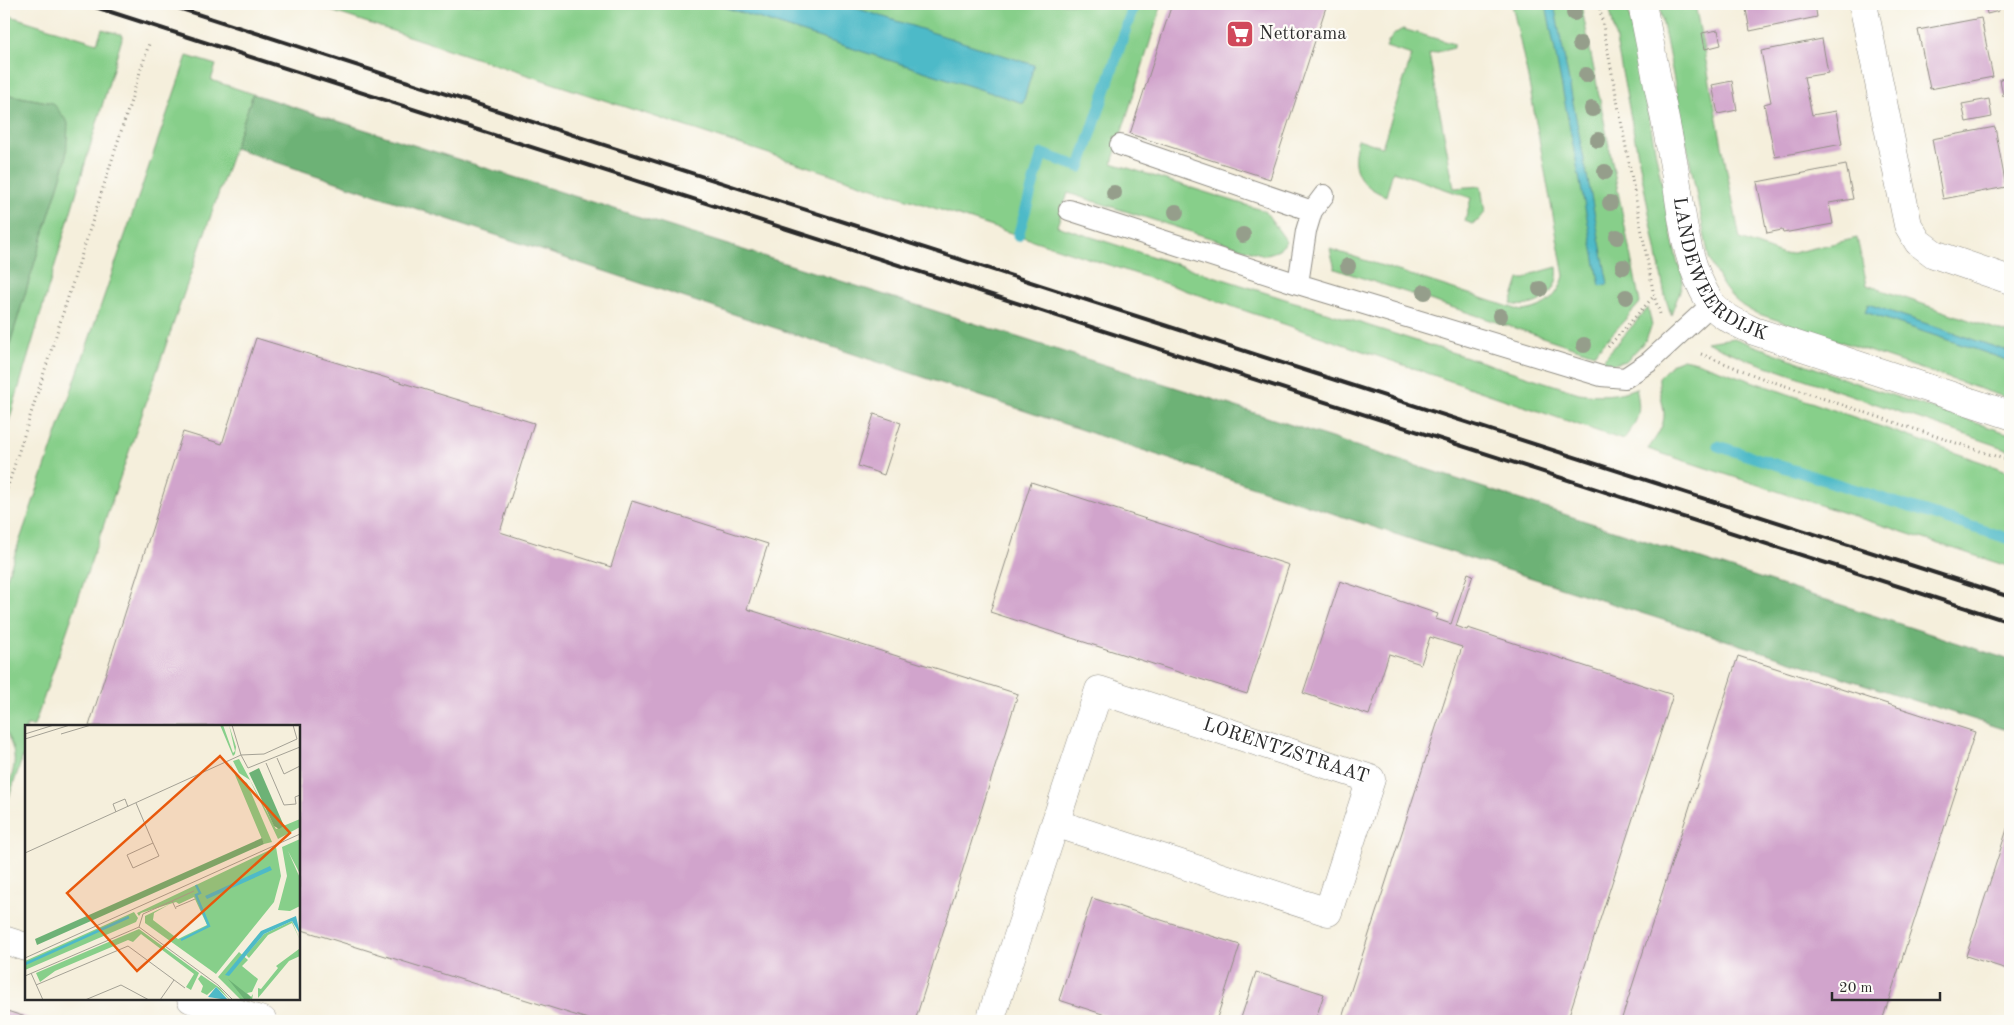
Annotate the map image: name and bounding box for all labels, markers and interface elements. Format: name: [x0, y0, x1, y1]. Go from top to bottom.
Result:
supermarket icon: Nettorama: [1225, 19, 1255, 49]
place label: Nettorama: [1259, 25, 1347, 44]
street label: LANDEWEERDIJK: [1669, 196, 1770, 344]
street label: LORENTZSTRAAT: [1200, 715, 1371, 787]
inset map: [25, 725, 300, 1000]
scale bar: [1832, 970, 1939, 1002]
text: 20 m: [1839, 981, 1873, 996]

